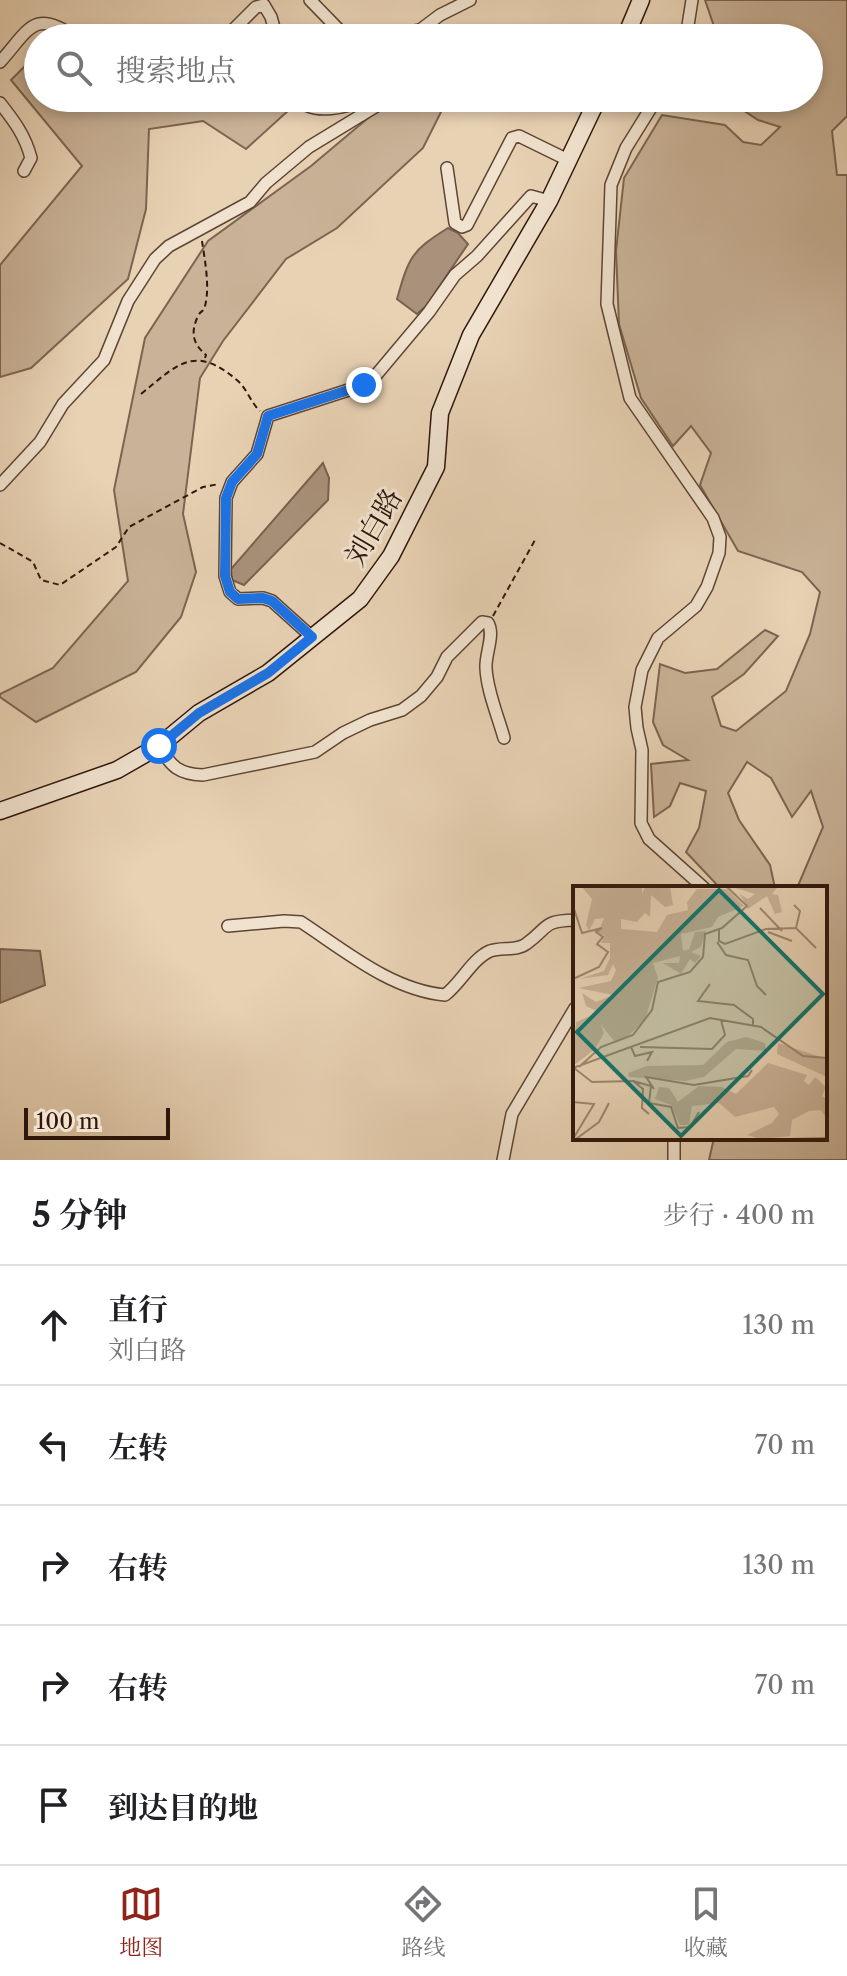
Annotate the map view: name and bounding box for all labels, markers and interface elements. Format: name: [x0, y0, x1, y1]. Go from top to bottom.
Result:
search box: [24, 24, 823, 112]
icon: search: [52, 46, 96, 90]
text: 搜索地点: [116, 52, 236, 89]
route end: [346, 367, 382, 403]
street label: 刘白路: [337, 482, 409, 572]
route start: [141, 728, 177, 764]
inset map: [573, 886, 827, 1140]
scale bar: [24, 1104, 170, 1140]
text: 100 m: [36, 1108, 99, 1135]
text: 5 分钟: [32, 1194, 127, 1236]
text: 步行 · 400 m: [663, 1199, 815, 1231]
text: 直行: [108, 1291, 168, 1328]
icon: ahead: [32, 1303, 76, 1347]
text: 130 m: [742, 1309, 815, 1341]
text: 刘白路: [108, 1334, 186, 1366]
icon: left: [32, 1423, 76, 1467]
text: 左转: [108, 1429, 168, 1466]
text: 70 m: [755, 1429, 815, 1461]
icon: right: [32, 1543, 76, 1587]
text: 右转: [108, 1549, 168, 1586]
text: 130 m: [742, 1549, 815, 1581]
icon: right: [32, 1663, 76, 1707]
text: 右转: [108, 1669, 168, 1706]
text: 70 m: [755, 1669, 815, 1701]
icon: arrive: [32, 1783, 76, 1827]
text: 到达目的地: [108, 1789, 258, 1826]
tab: 地图: [119, 1882, 163, 1961]
tab: 路线: [401, 1882, 446, 1961]
tab: 收藏: [684, 1882, 728, 1961]

